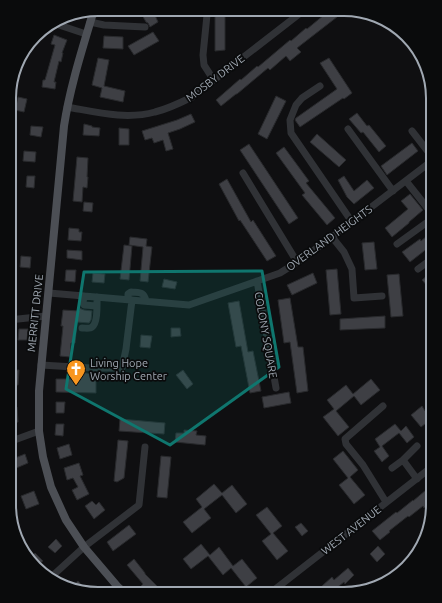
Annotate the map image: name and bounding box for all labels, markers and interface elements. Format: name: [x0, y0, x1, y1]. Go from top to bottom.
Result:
street label: MOSBY DRIVE: [183, 52, 247, 104]
street label: OVERLAND HEIGHTS: [284, 203, 374, 273]
street label: MERRITT DRIVE: [25, 274, 45, 352]
street label: COLONY SQUARE: [252, 291, 280, 379]
place label: Living Hope Worship Center: [90, 357, 168, 382]
church icon: Living Hope Worship Center: [65, 358, 87, 386]
street label: WEST AVENUE: [319, 503, 383, 557]

